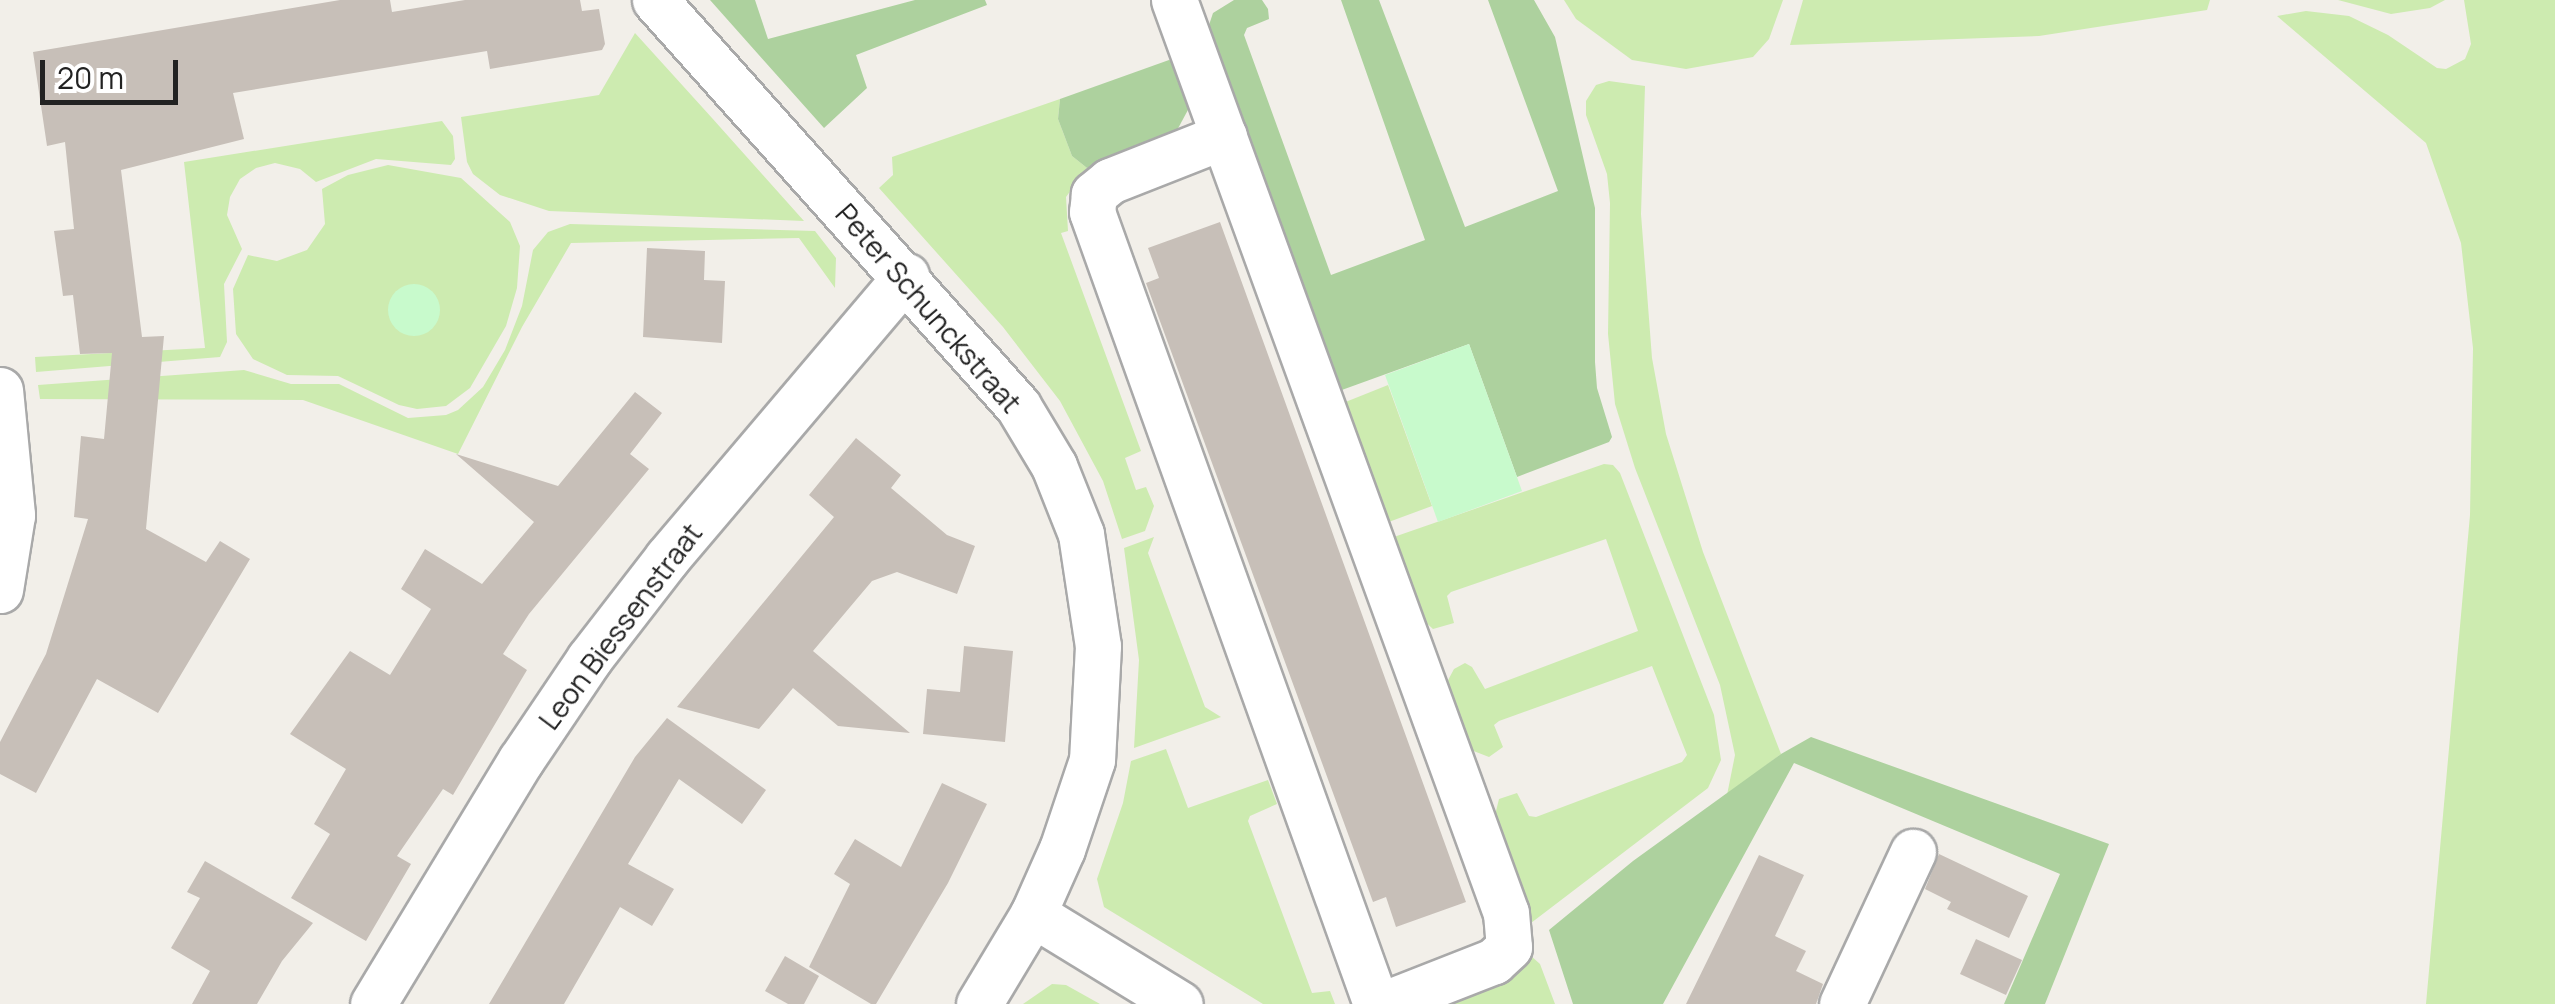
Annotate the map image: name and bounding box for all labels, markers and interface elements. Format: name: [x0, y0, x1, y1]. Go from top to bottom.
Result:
scale bar: [45, 40, 182, 102]
text: 20 m: [57, 57, 124, 98]
street label: Peter Schunckstraat: [829, 197, 1029, 419]
street label: Leon Biessenstraat: [532, 516, 708, 736]

